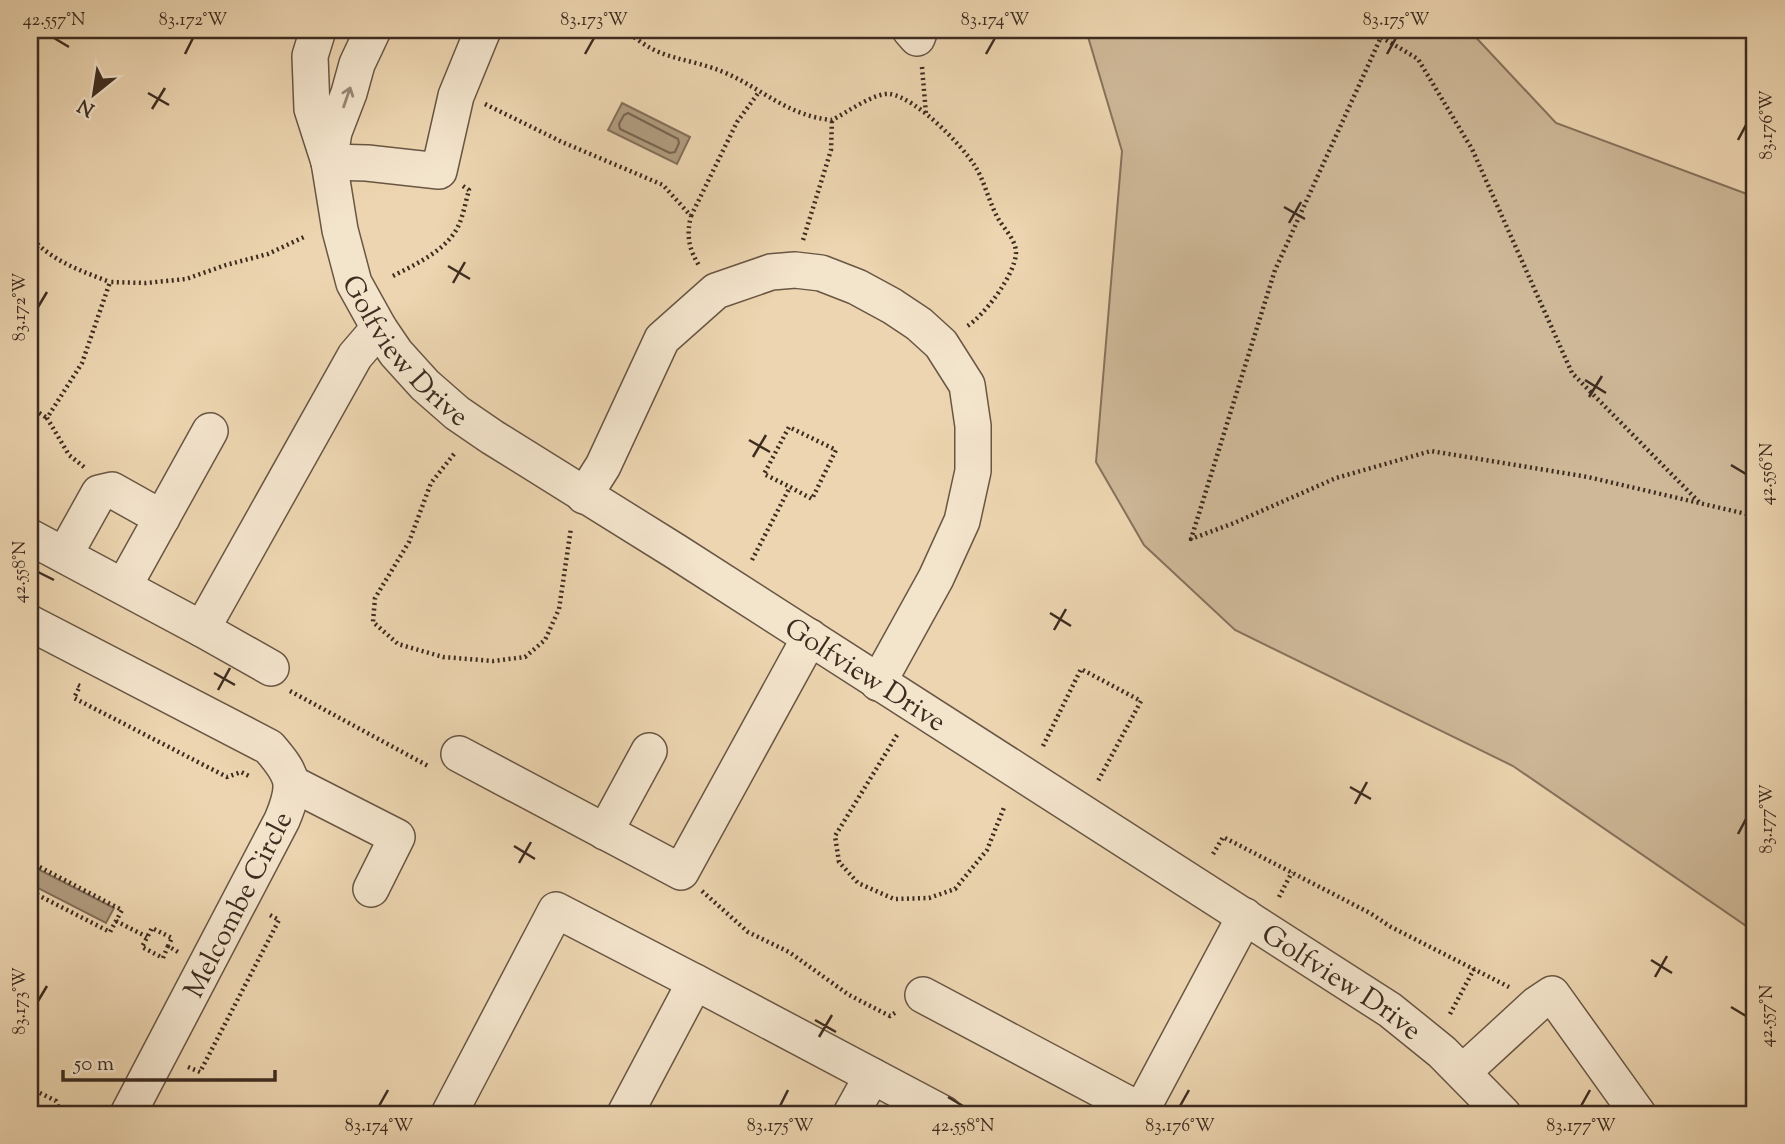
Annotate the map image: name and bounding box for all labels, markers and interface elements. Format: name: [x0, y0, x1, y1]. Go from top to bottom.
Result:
text: 42.557°N: [23, 8, 85, 34]
text: 83.172°W: [159, 8, 227, 34]
text: 83.173°W: [560, 8, 628, 34]
text: 83.174°W: [961, 8, 1029, 34]
text: 83.175°W: [1363, 8, 1429, 34]
north arrow: [60, 60, 130, 130]
one-way arrow: [342, 86, 354, 108]
text: 83.176°W: [1755, 90, 1781, 160]
text: N: [73, 91, 100, 122]
street label: Golfview Drive: [330, 269, 475, 438]
text: 83.172°W: [8, 273, 34, 341]
text: 42.556°N: [1755, 443, 1781, 505]
text: 42.558°N: [8, 541, 34, 603]
street label: Golfview Drive: [776, 609, 953, 743]
text: 83.177°W: [1755, 784, 1781, 854]
street label: Melcombe Circle: [175, 805, 304, 1006]
street label: Golfview Drive: [1253, 916, 1429, 1051]
text: 83.173°W: [8, 967, 34, 1035]
text: 42.557°N: [1755, 985, 1781, 1047]
scale bar: [63, 1039, 275, 1083]
text: 50 m: [73, 1050, 114, 1080]
text: 83.174°W: [345, 1114, 413, 1140]
text: 83.175°W: [747, 1114, 813, 1140]
text: 42.558°N: [932, 1114, 994, 1140]
text: 83.176°W: [1145, 1114, 1215, 1140]
text: 83.177°W: [1546, 1114, 1616, 1140]

